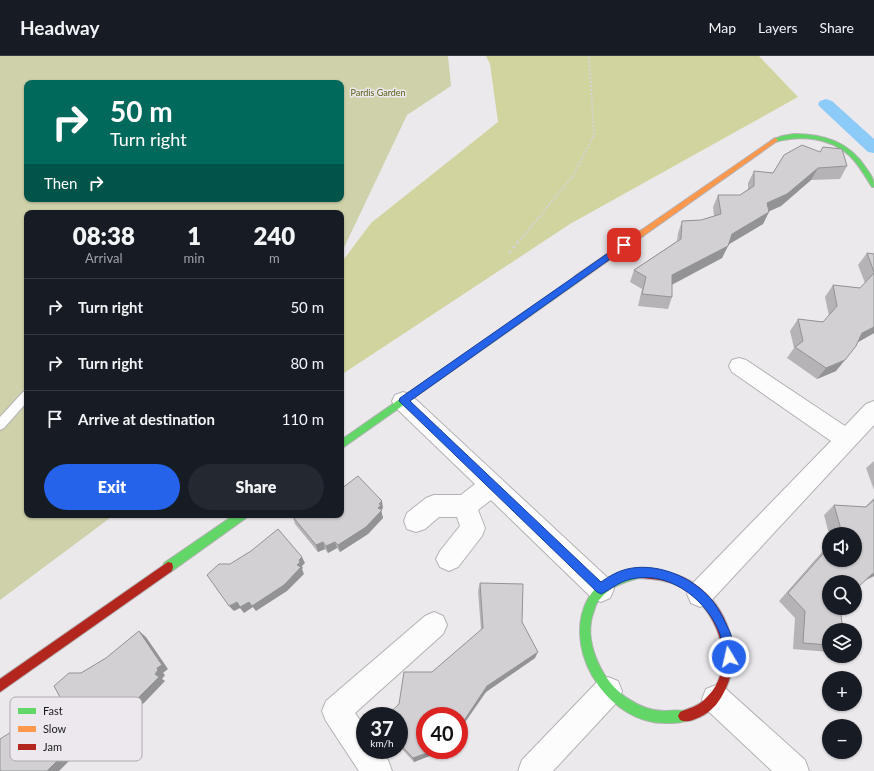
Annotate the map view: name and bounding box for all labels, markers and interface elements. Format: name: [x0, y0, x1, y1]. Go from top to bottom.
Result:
text: Headway: [20, 16, 99, 39]
text: Map: [708, 19, 736, 36]
text: Layers: [758, 19, 798, 36]
text: Share: [820, 19, 854, 36]
park label: Pardis Garden: [350, 87, 406, 98]
text: 50 m: [110, 94, 173, 128]
icon: right: [44, 96, 96, 148]
text: Turn right: [110, 128, 187, 150]
icon: right: [85, 172, 107, 194]
text: Then: [44, 174, 77, 192]
text: 08:38: [73, 221, 135, 250]
text: 1: [187, 221, 201, 250]
text: 240: [253, 221, 295, 250]
pin: [607, 228, 641, 262]
icon: arrive: [613, 234, 635, 256]
text: Arrival: [85, 250, 123, 266]
text: min: [184, 250, 205, 266]
text: m: [269, 250, 280, 266]
icon: right: [44, 296, 66, 318]
text: Turn right: [78, 298, 143, 316]
text: 50 m: [290, 298, 324, 316]
icon: right: [44, 352, 66, 374]
text: Turn right: [78, 354, 143, 372]
text: 80 m: [290, 354, 324, 372]
icon: arrive: [44, 408, 66, 430]
text: Arrive at destination: [78, 410, 215, 428]
text: 110 m: [282, 410, 324, 428]
button: Exit: [44, 464, 180, 510]
button: Share: [188, 464, 324, 510]
map controls: [822, 527, 862, 759]
button: sound: [822, 527, 862, 567]
button: search: [822, 575, 862, 615]
button: layers: [822, 623, 862, 663]
position arrow: [708, 636, 750, 678]
button: +: [822, 671, 862, 711]
legend: [10, 697, 142, 761]
text: Fast: [43, 704, 63, 717]
speed limit sign: 40: [416, 707, 468, 759]
text: 37: [370, 716, 394, 740]
button: −: [822, 719, 862, 759]
text: Slow: [43, 722, 67, 735]
text: km/h: [370, 737, 394, 749]
text: Jam: [43, 740, 62, 753]

